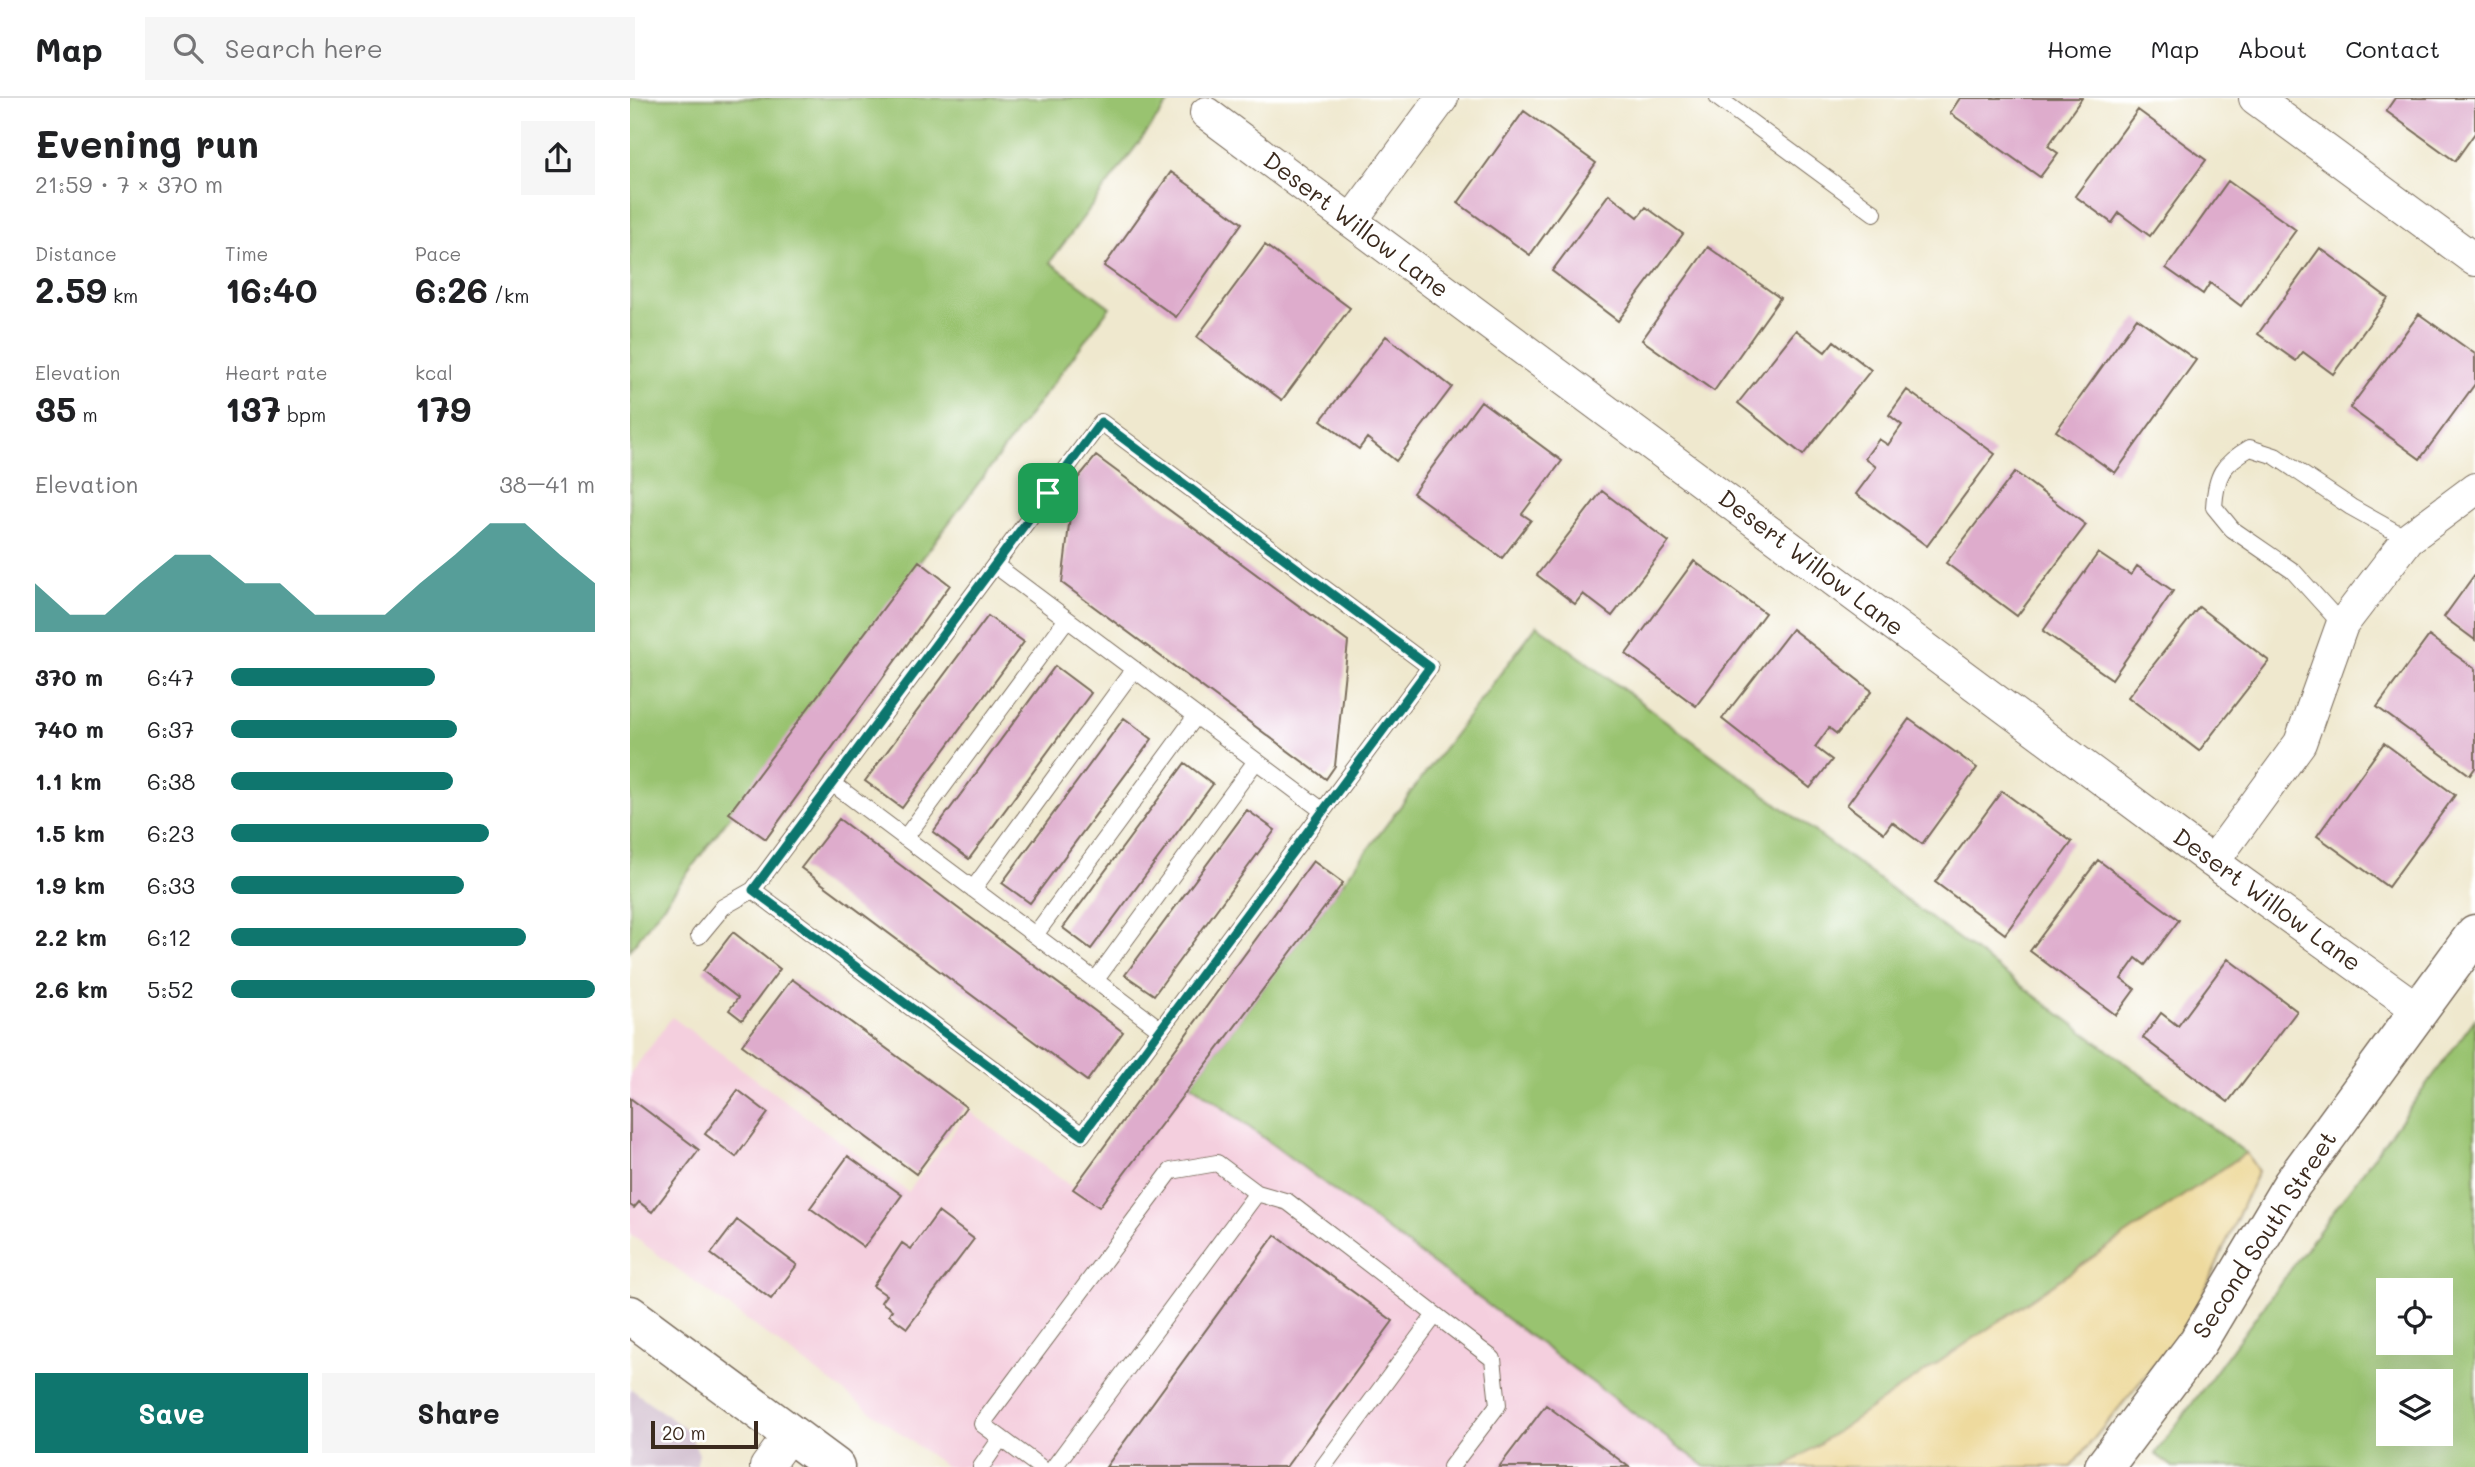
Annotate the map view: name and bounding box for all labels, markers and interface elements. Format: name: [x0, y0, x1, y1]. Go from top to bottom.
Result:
search box: [145, 17, 635, 80]
text: Map: [35, 27, 103, 70]
icon: search: [169, 29, 207, 67]
text: Search here: [225, 31, 383, 65]
text: Home: [2047, 33, 2112, 64]
text: Map: [2150, 33, 2199, 64]
text: About: [2237, 33, 2307, 64]
text: Contact: [2345, 33, 2440, 64]
text: Evening run: [35, 118, 259, 168]
button: share: [521, 121, 595, 195]
street label: Desert Willow Lane: [1258, 144, 1456, 304]
text: 21:59 · 7 × 370 m: [35, 169, 223, 199]
text: Distance: [35, 241, 117, 266]
text: Time: [225, 241, 268, 266]
text: Pace: [415, 241, 461, 266]
text: 2.59: [35, 266, 107, 312]
text: 16:40: [225, 266, 317, 312]
text: 6:26: [415, 266, 488, 312]
text: km: [107, 283, 138, 308]
text: /km: [488, 283, 529, 308]
text: Elevation: [35, 360, 120, 385]
text: Heart rate: [225, 360, 328, 385]
text: kcal: [415, 360, 453, 385]
text: 35: [35, 385, 76, 431]
text: 137: [225, 385, 281, 431]
text: 179: [415, 385, 471, 431]
text: m: [76, 402, 98, 427]
text: bpm: [281, 402, 326, 427]
pin: [1018, 463, 1078, 523]
text: Elevation: [35, 469, 138, 499]
text: 38–41 m: [499, 469, 595, 499]
icon: arrive: [1029, 474, 1067, 512]
street label: Desert Willow Lane: [1713, 482, 1911, 642]
text: 370 m: [35, 662, 103, 692]
text: 6:47: [147, 662, 194, 692]
text: 740 m: [35, 714, 104, 744]
text: 6:37: [147, 714, 194, 744]
text: 1.1 km: [35, 766, 101, 796]
text: 6:38: [147, 766, 195, 796]
text: 1.5 km: [35, 818, 105, 848]
text: 6:23: [147, 818, 194, 848]
street label: Desert Willow Lane: [2168, 820, 2368, 977]
text: 1.9 km: [35, 870, 105, 900]
text: 6:33: [147, 870, 195, 900]
text: 2.2 km: [35, 922, 107, 952]
text: 6:12: [147, 922, 191, 952]
text: 2.6 km: [35, 974, 108, 1004]
text: 5:52: [147, 974, 194, 1004]
street label: Second South Street: [2185, 1124, 2343, 1344]
map controls: [2376, 1278, 2453, 1446]
button: locate: [2376, 1278, 2453, 1355]
button: layers: [2376, 1369, 2453, 1446]
button: Save: [35, 1373, 308, 1453]
button: Share: [322, 1373, 595, 1453]
scale bar: [651, 1418, 758, 1450]
text: 20 m: [662, 1420, 706, 1445]

